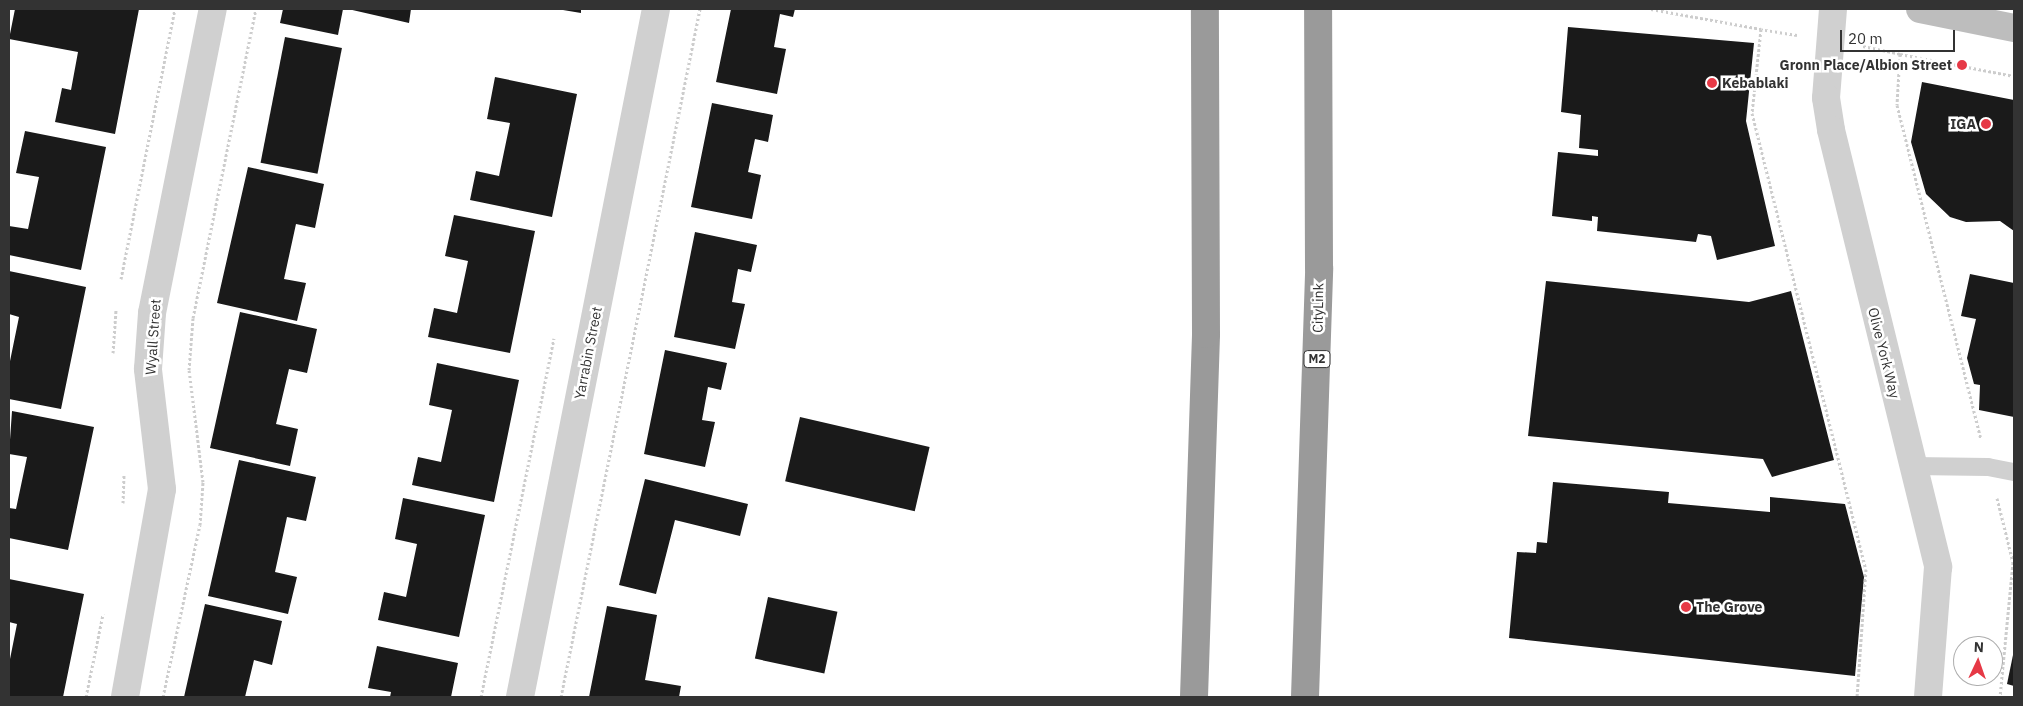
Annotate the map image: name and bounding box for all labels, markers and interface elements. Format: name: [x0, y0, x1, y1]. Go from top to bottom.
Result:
scale bar: [1843, 20, 1958, 52]
text: 20 m: [1848, 29, 1883, 48]
place label: Gronn Place/Albion Street: [1780, 57, 1952, 73]
marker: Gronn Place/Albion Street: [1956, 59, 1968, 71]
place label: Kebablaki: [1722, 75, 1789, 91]
marker: Kebablaki: [1706, 77, 1718, 89]
place label: IGA: [1950, 116, 1976, 132]
marker: IGA: [1980, 118, 1992, 130]
street label: CityLink: [1309, 283, 1327, 333]
street label: Wyall Street: [142, 299, 164, 375]
street label: Yarrabin Street: [571, 305, 605, 401]
street label: Olive York Way: [1865, 306, 1903, 400]
road number: M2: [1303, 349, 1331, 368]
place label: The Grove: [1696, 599, 1762, 615]
marker: The Grove: [1680, 601, 1692, 613]
north arrow: [1953, 636, 2003, 686]
text: N: [1973, 638, 1984, 656]

